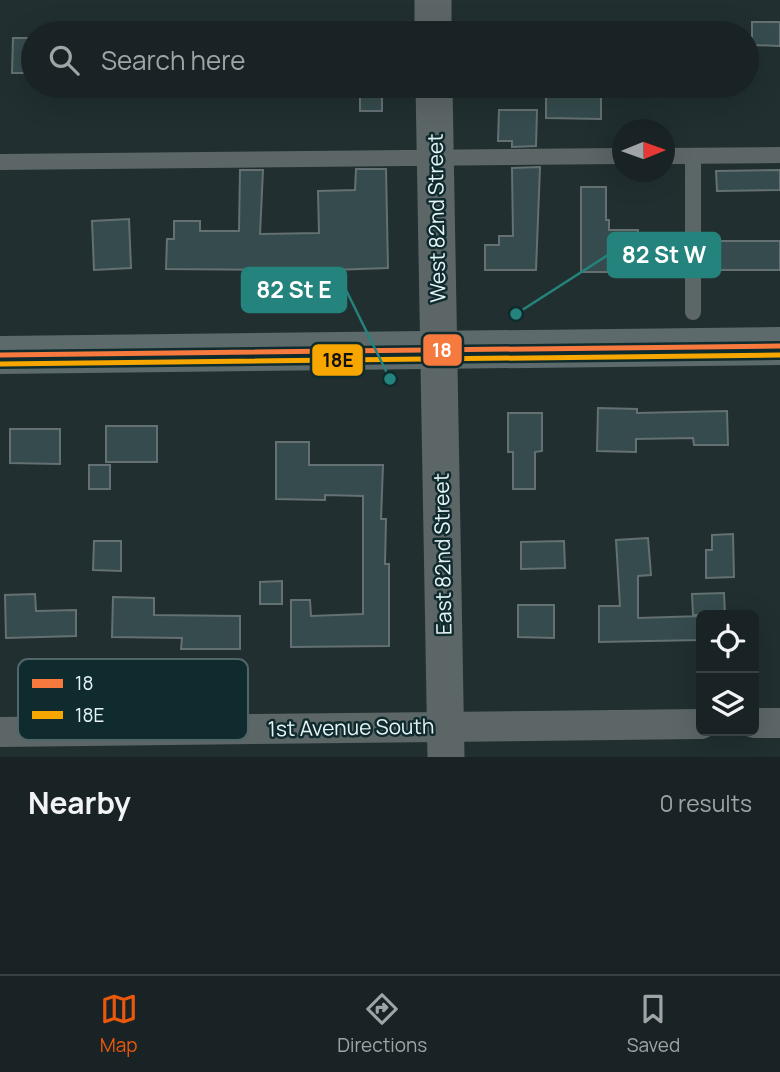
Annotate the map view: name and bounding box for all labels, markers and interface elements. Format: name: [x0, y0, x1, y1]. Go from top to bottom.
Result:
search box: [21, 21, 759, 98]
icon: search: [45, 41, 83, 79]
text: Search here: [101, 42, 246, 78]
north arrow: [612, 119, 675, 182]
street label: West 82nd Street: [421, 133, 451, 303]
callout: 82 St W: [608, 233, 720, 277]
text: 82 St W: [622, 238, 707, 270]
callout: 82 St E: [242, 268, 346, 312]
text: 82 St E: [256, 273, 332, 305]
line badge: 18: [422, 333, 463, 367]
text: 18: [432, 337, 452, 363]
line badge: 18E: [311, 343, 364, 377]
text: 18E: [322, 347, 354, 373]
street label: East 82nd Street: [427, 473, 457, 635]
map controls: [696, 610, 759, 736]
button: locate: [696, 610, 759, 673]
legend: [18, 659, 248, 740]
text: 18: [75, 670, 93, 696]
button: layers: [696, 673, 759, 736]
text: 18E: [75, 702, 104, 728]
street label: 1st Avenue South: [267, 712, 435, 742]
text: Nearby: [28, 782, 131, 823]
text: 0 results: [659, 787, 752, 819]
tab: Map: [100, 990, 138, 1058]
tab: Directions: [337, 990, 427, 1058]
tab: Saved: [627, 990, 680, 1058]

